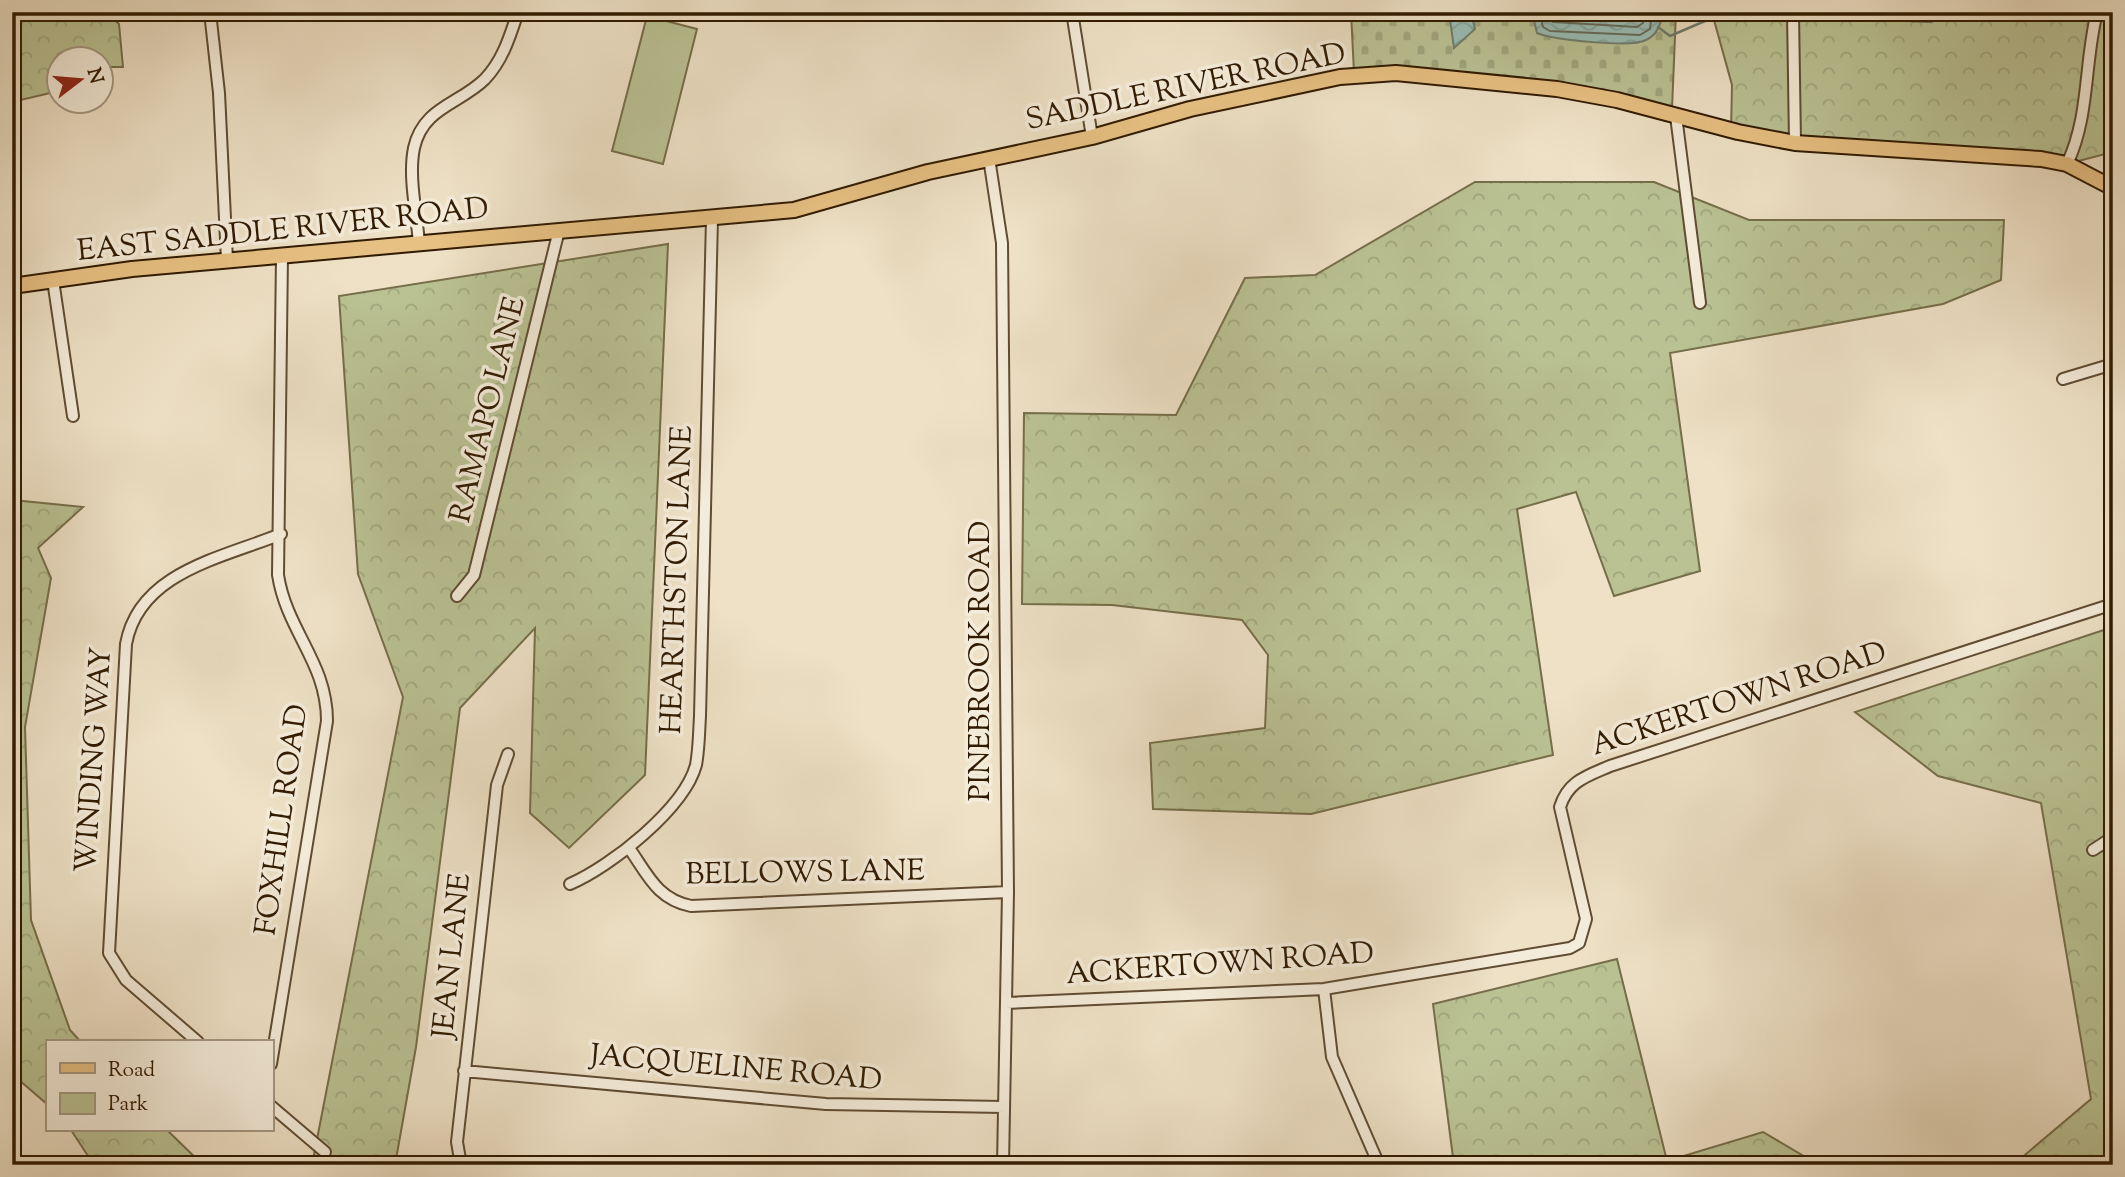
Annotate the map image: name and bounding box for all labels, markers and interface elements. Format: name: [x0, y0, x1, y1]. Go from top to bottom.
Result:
street label: SADDLE RIVER ROAD: [1022, 33, 1350, 143]
north arrow: [46, 46, 116, 116]
text: N: [79, 65, 109, 87]
street label: EAST SADDLE RIVER ROAD: [75, 188, 491, 274]
street label: RAMAPO LANE: [440, 293, 538, 527]
street label: HEARTHSTON LANE: [651, 425, 705, 735]
street label: PINEBROOK ROAD: [960, 521, 1003, 801]
street label: ACKERTOWN ROAD: [1586, 632, 1892, 768]
street label: WINDING WAY: [66, 646, 124, 874]
street label: FOXHILL ROAD: [246, 702, 320, 938]
street label: BELLOWS LANE: [685, 850, 925, 898]
street label: JEAN LANE: [423, 871, 483, 1043]
street label: ACKERTOWN ROAD: [1065, 933, 1375, 997]
street label: JACQUELINE ROAD: [586, 1035, 884, 1103]
legend: [46, 1040, 273, 1132]
text: Road: [108, 1056, 155, 1086]
text: Park: [108, 1090, 149, 1120]

